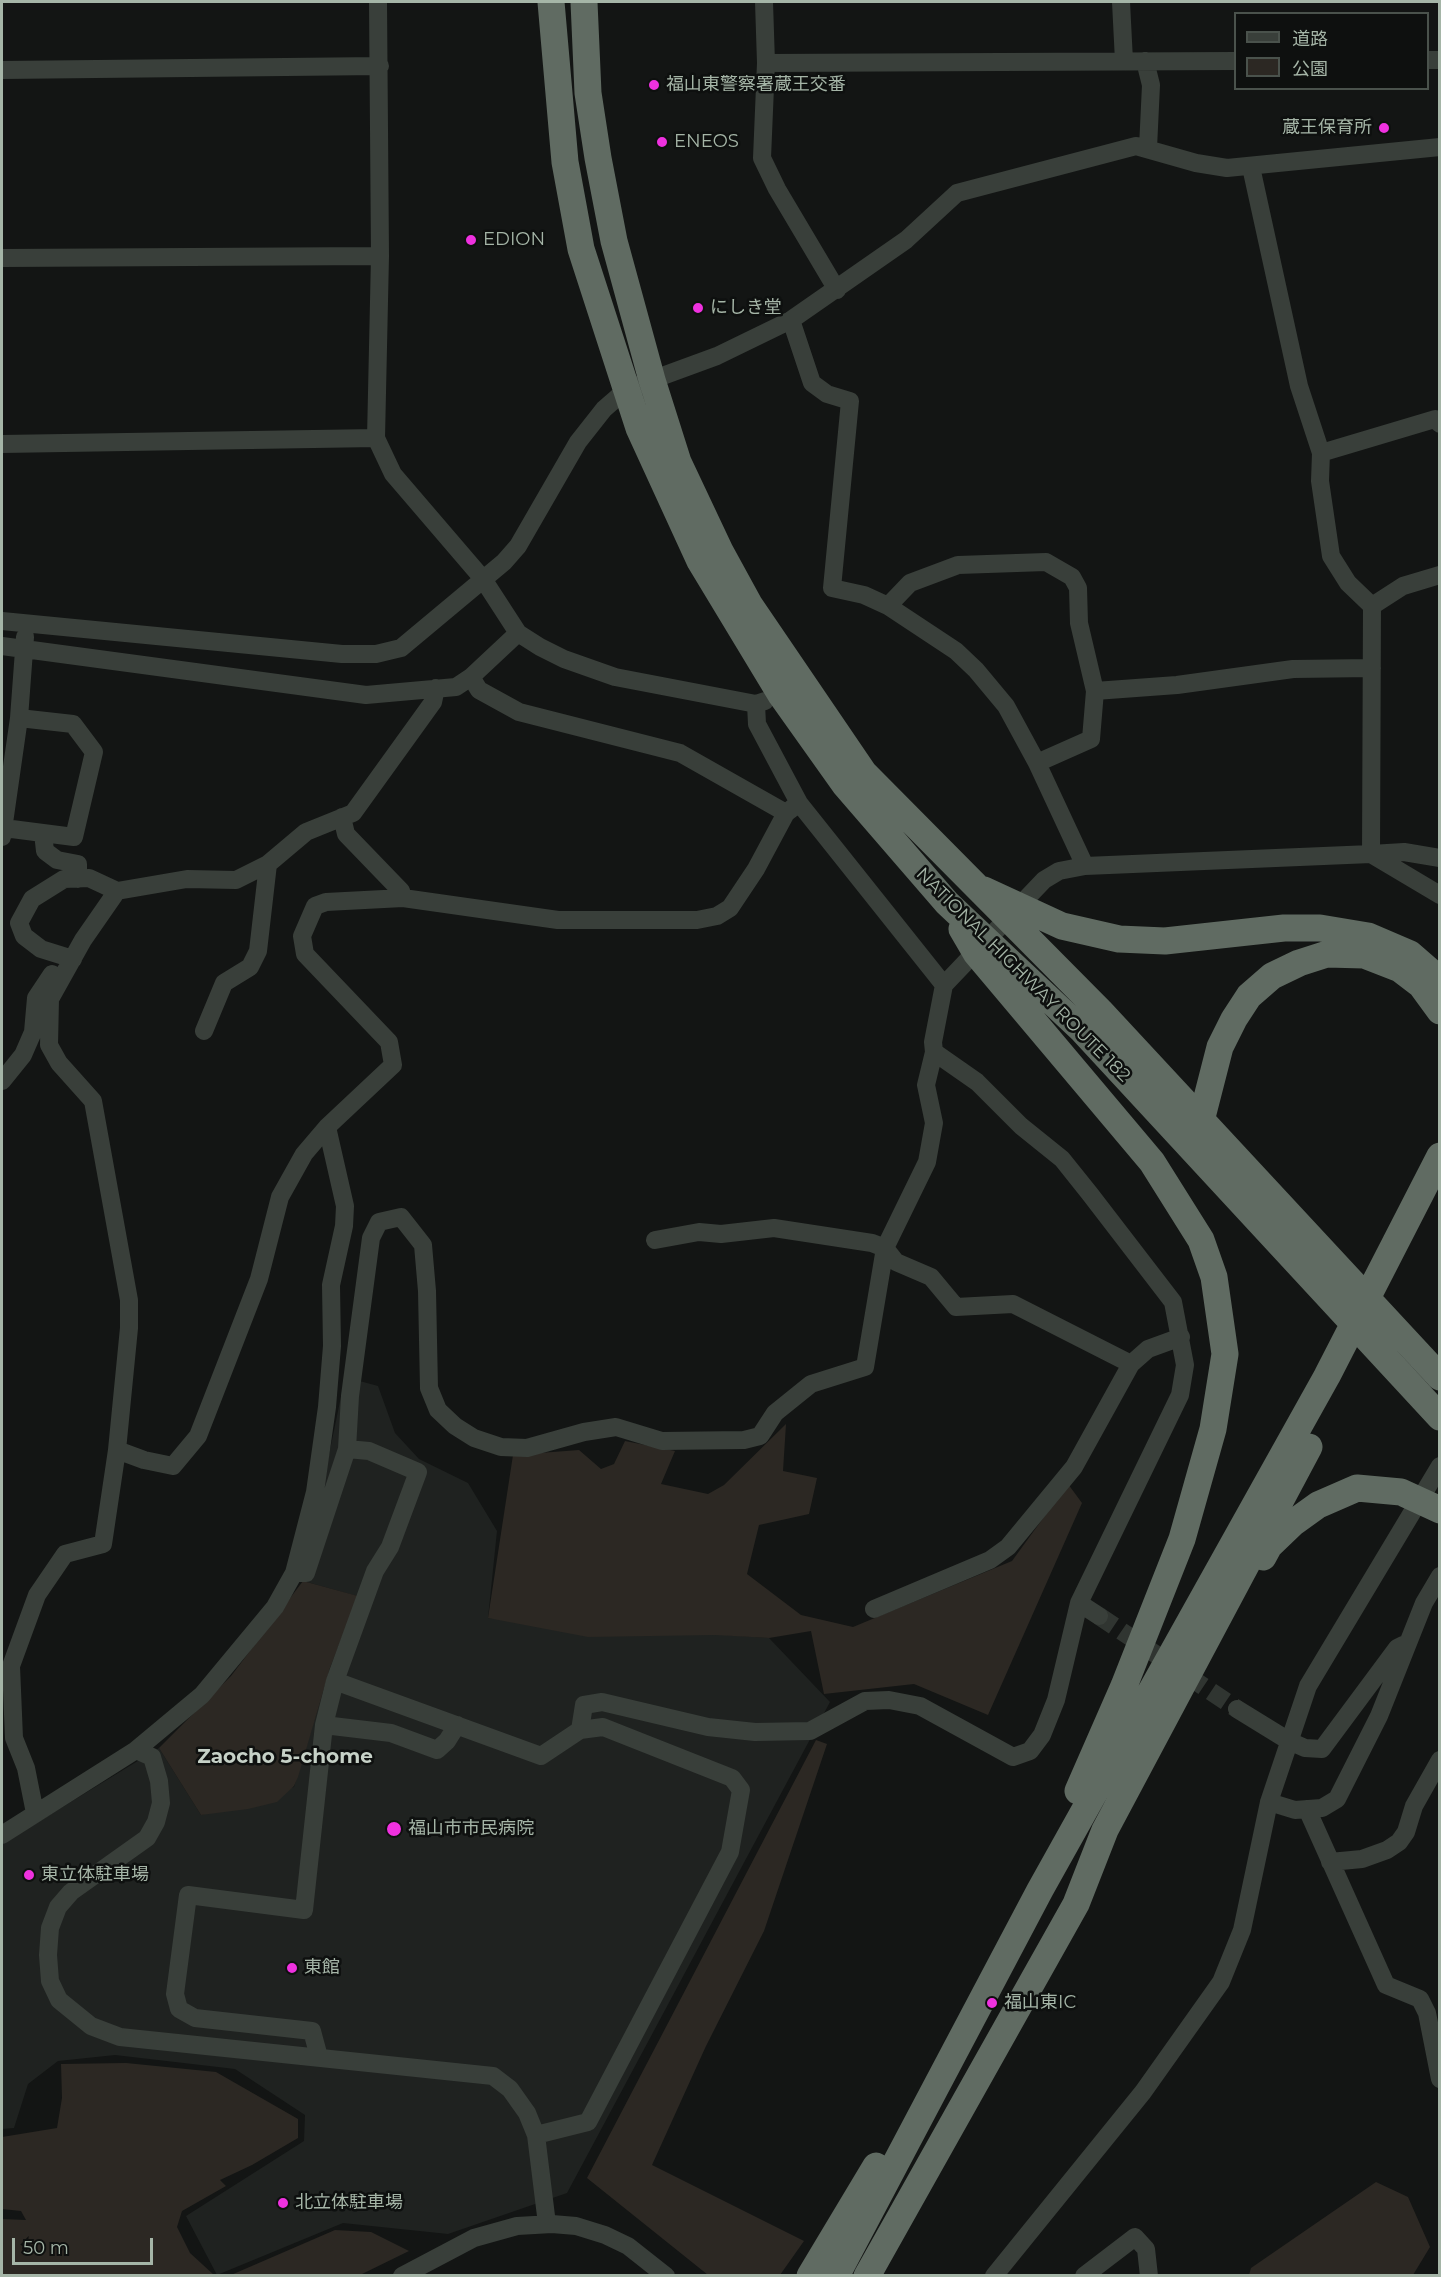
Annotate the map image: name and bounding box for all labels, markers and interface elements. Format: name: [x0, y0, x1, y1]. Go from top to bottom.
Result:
legend: [1234, 12, 1429, 90]
text: 道路: [1292, 28, 1328, 50]
text: 公園: [1292, 58, 1328, 80]
place label: 福山東警察署蔵王交番: [666, 74, 846, 96]
marker: 福山東警察署蔵王交番: [647, 78, 661, 92]
place label: 蔵王保育所: [1282, 117, 1372, 139]
marker: 蔵王保育所: [1377, 121, 1391, 135]
place label: ENEOS: [674, 131, 739, 153]
marker: ENEOS: [655, 135, 669, 149]
place label: EDION: [483, 229, 545, 251]
marker: EDION: [464, 233, 478, 247]
place label: にしき堂: [710, 297, 782, 319]
marker: にしき堂: [691, 301, 705, 315]
street label: NATIONAL HIGHWAY ROUTE 182: [911, 863, 1135, 1087]
district label: Zaocho 5-chome: [197, 1745, 373, 1769]
place label: 福山市市民病院: [408, 1818, 534, 1840]
marker: 福山市市民病院: [385, 1820, 403, 1838]
place label: 東立体駐車場: [41, 1864, 149, 1886]
marker: 東立体駐車場: [22, 1868, 36, 1882]
place label: 東館: [304, 1957, 340, 1979]
marker: 東館: [285, 1961, 299, 1975]
place label: 福山東IC: [1004, 1992, 1076, 2014]
marker: 福山東IC: [985, 1996, 999, 2010]
place label: 北立体駐車場: [295, 2192, 403, 2214]
marker: 北立体駐車場: [276, 2196, 290, 2210]
scale bar: [15, 2226, 156, 2264]
text: 50 m: [23, 2237, 69, 2259]

